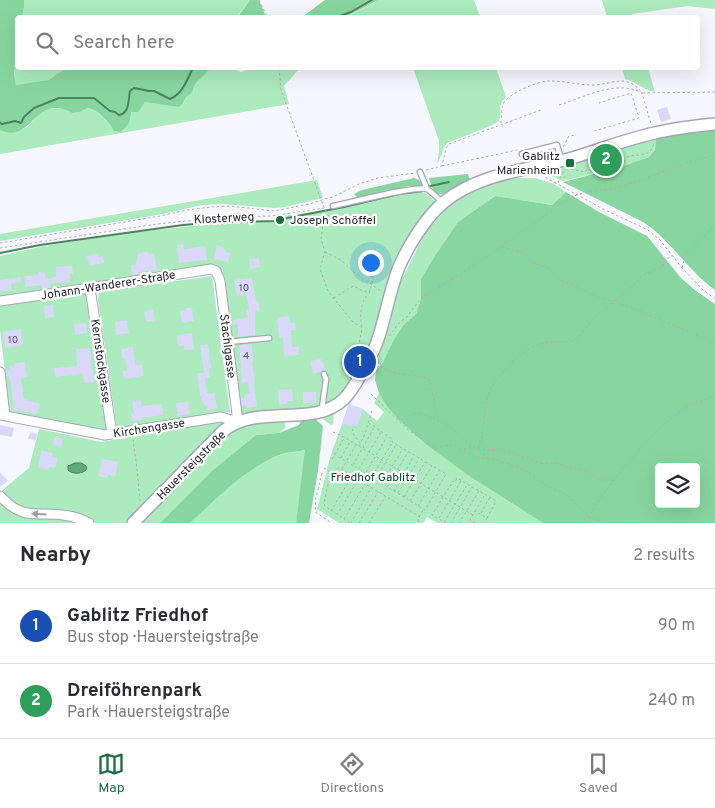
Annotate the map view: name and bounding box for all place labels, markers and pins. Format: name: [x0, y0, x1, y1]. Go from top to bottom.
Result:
pin: 2: [590, 141, 622, 179]
place label: Gablitz Marienheim: [497, 149, 560, 179]
marker: Gablitz Marienheim: [564, 157, 576, 169]
place label: Joseph Schöffel: [290, 213, 376, 229]
marker: Joseph Schöffel: [274, 214, 286, 226]
pin: 1: [344, 343, 376, 381]

